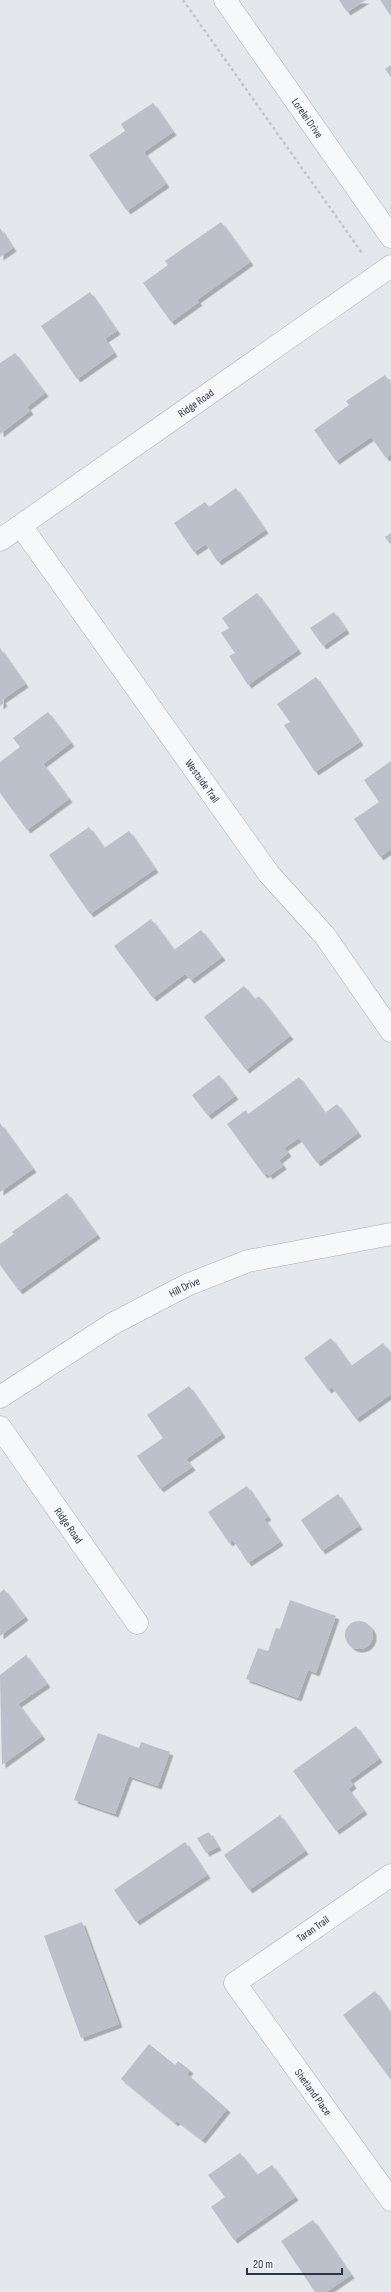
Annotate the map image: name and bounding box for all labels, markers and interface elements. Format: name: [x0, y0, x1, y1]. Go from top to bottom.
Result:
street label: Lorelei Drive: [289, 96, 326, 140]
street label: Ridge Road: [175, 386, 216, 420]
street label: Westside Trail: [183, 757, 223, 805]
street label: Hill Drive: [167, 1274, 202, 1300]
street label: Ridge Road: [52, 1505, 86, 1546]
street label: Taran Trail: [294, 1913, 332, 1945]
street label: Shetland Place: [292, 2066, 334, 2118]
scale bar: [247, 2250, 342, 2276]
text: 20 m: [253, 2257, 273, 2272]

